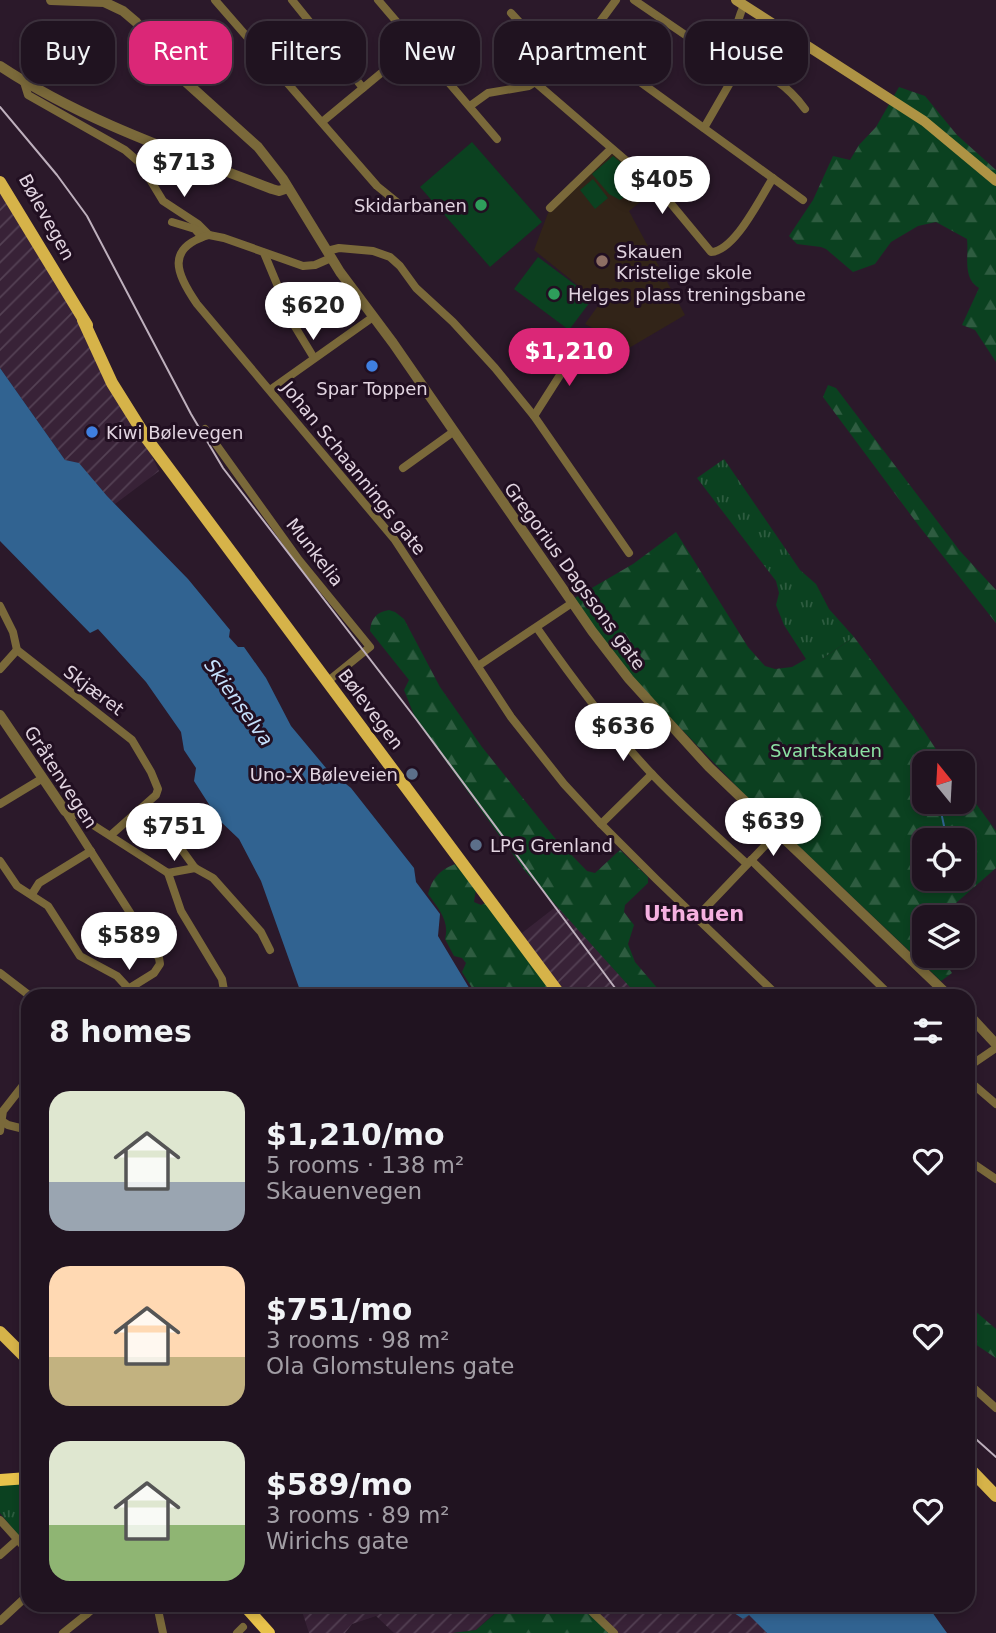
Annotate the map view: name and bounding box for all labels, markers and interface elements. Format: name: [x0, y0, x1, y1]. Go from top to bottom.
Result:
chip: Buy: [21, 21, 115, 84]
chip: Rent: [129, 21, 232, 84]
chip: Filters: [246, 21, 366, 84]
chip: New: [380, 21, 480, 84]
chip: Apartment: [494, 21, 671, 84]
chip: House: [685, 21, 808, 84]
pin: $713: [143, 140, 225, 199]
text: $713: [152, 149, 216, 175]
pin: $405: [621, 156, 703, 216]
text: $405: [630, 166, 694, 192]
street label: Bølevegen: [15, 170, 79, 264]
place label: Skidarbanen: [354, 195, 467, 216]
marker: Skidarbanen: [473, 197, 489, 213]
place label: Skauen Kristelige skole: [616, 241, 752, 283]
marker: Skauen Kristelige skole: [594, 253, 610, 269]
pin: $620: [272, 282, 354, 342]
place label: Helges plass treningsbane: [568, 284, 806, 305]
marker: Helges plass treningsbane: [546, 286, 562, 302]
text: $620: [281, 292, 345, 318]
pin: $1,210: [512, 328, 626, 388]
text: $1,210: [525, 338, 613, 364]
marker: Spar Toppen: [364, 358, 380, 374]
street label: Johan Schaannings gate: [277, 376, 430, 559]
place label: Spar Toppen: [316, 378, 428, 399]
place label: Kiwi Bølevegen: [106, 422, 243, 443]
marker: Kiwi Bølevegen: [84, 424, 100, 440]
street label: Gregorius Dagssons gate: [500, 478, 650, 674]
street label: Munkelia: [282, 514, 348, 590]
water label: Skienselva: [200, 654, 278, 750]
street label: Skjæret: [60, 661, 128, 719]
street label: Bølevegen: [334, 665, 408, 753]
pin: $636: [582, 704, 664, 763]
text: $636: [591, 713, 655, 739]
street label: Gråtenvegen: [20, 722, 102, 832]
park label: Svartskauen: [770, 740, 882, 761]
north arrow: [912, 751, 975, 814]
map controls: [912, 751, 975, 968]
place label: Uno-X Bøleveien: [250, 764, 398, 785]
marker: Uno-X Bøleveien: [404, 766, 420, 782]
pin: $639: [732, 798, 814, 858]
pin: $751: [133, 804, 215, 863]
text: $639: [741, 808, 805, 834]
text: $751: [142, 813, 206, 839]
button: locate: [912, 828, 975, 891]
place label: LPG Grenland: [490, 835, 613, 856]
marker: LPG Grenland: [468, 837, 484, 853]
district label: Uthauen: [644, 902, 744, 926]
button: layers: [912, 905, 975, 968]
pin: $589: [88, 912, 170, 972]
text: $589: [97, 922, 161, 948]
icon: filters: [909, 1012, 947, 1050]
text: 8 homes: [49, 1014, 192, 1049]
text: $1,210/mo: [266, 1117, 445, 1152]
icon: home: [105, 1119, 189, 1203]
icon: heart: [909, 1142, 947, 1180]
text: 5 rooms · 138 m²: [266, 1152, 464, 1178]
text: Skauenvegen: [266, 1178, 422, 1204]
text: $751/mo: [266, 1292, 412, 1327]
icon: home: [105, 1294, 189, 1378]
icon: heart: [909, 1317, 947, 1355]
text: 3 rooms · 98 m²: [266, 1327, 450, 1353]
text: Ola Glomstulens gate: [266, 1353, 514, 1379]
text: $589/mo: [266, 1467, 412, 1502]
icon: home: [105, 1469, 189, 1553]
icon: heart: [909, 1492, 947, 1530]
text: 3 rooms · 89 m²: [266, 1502, 450, 1528]
text: Wirichs gate: [266, 1528, 409, 1554]

